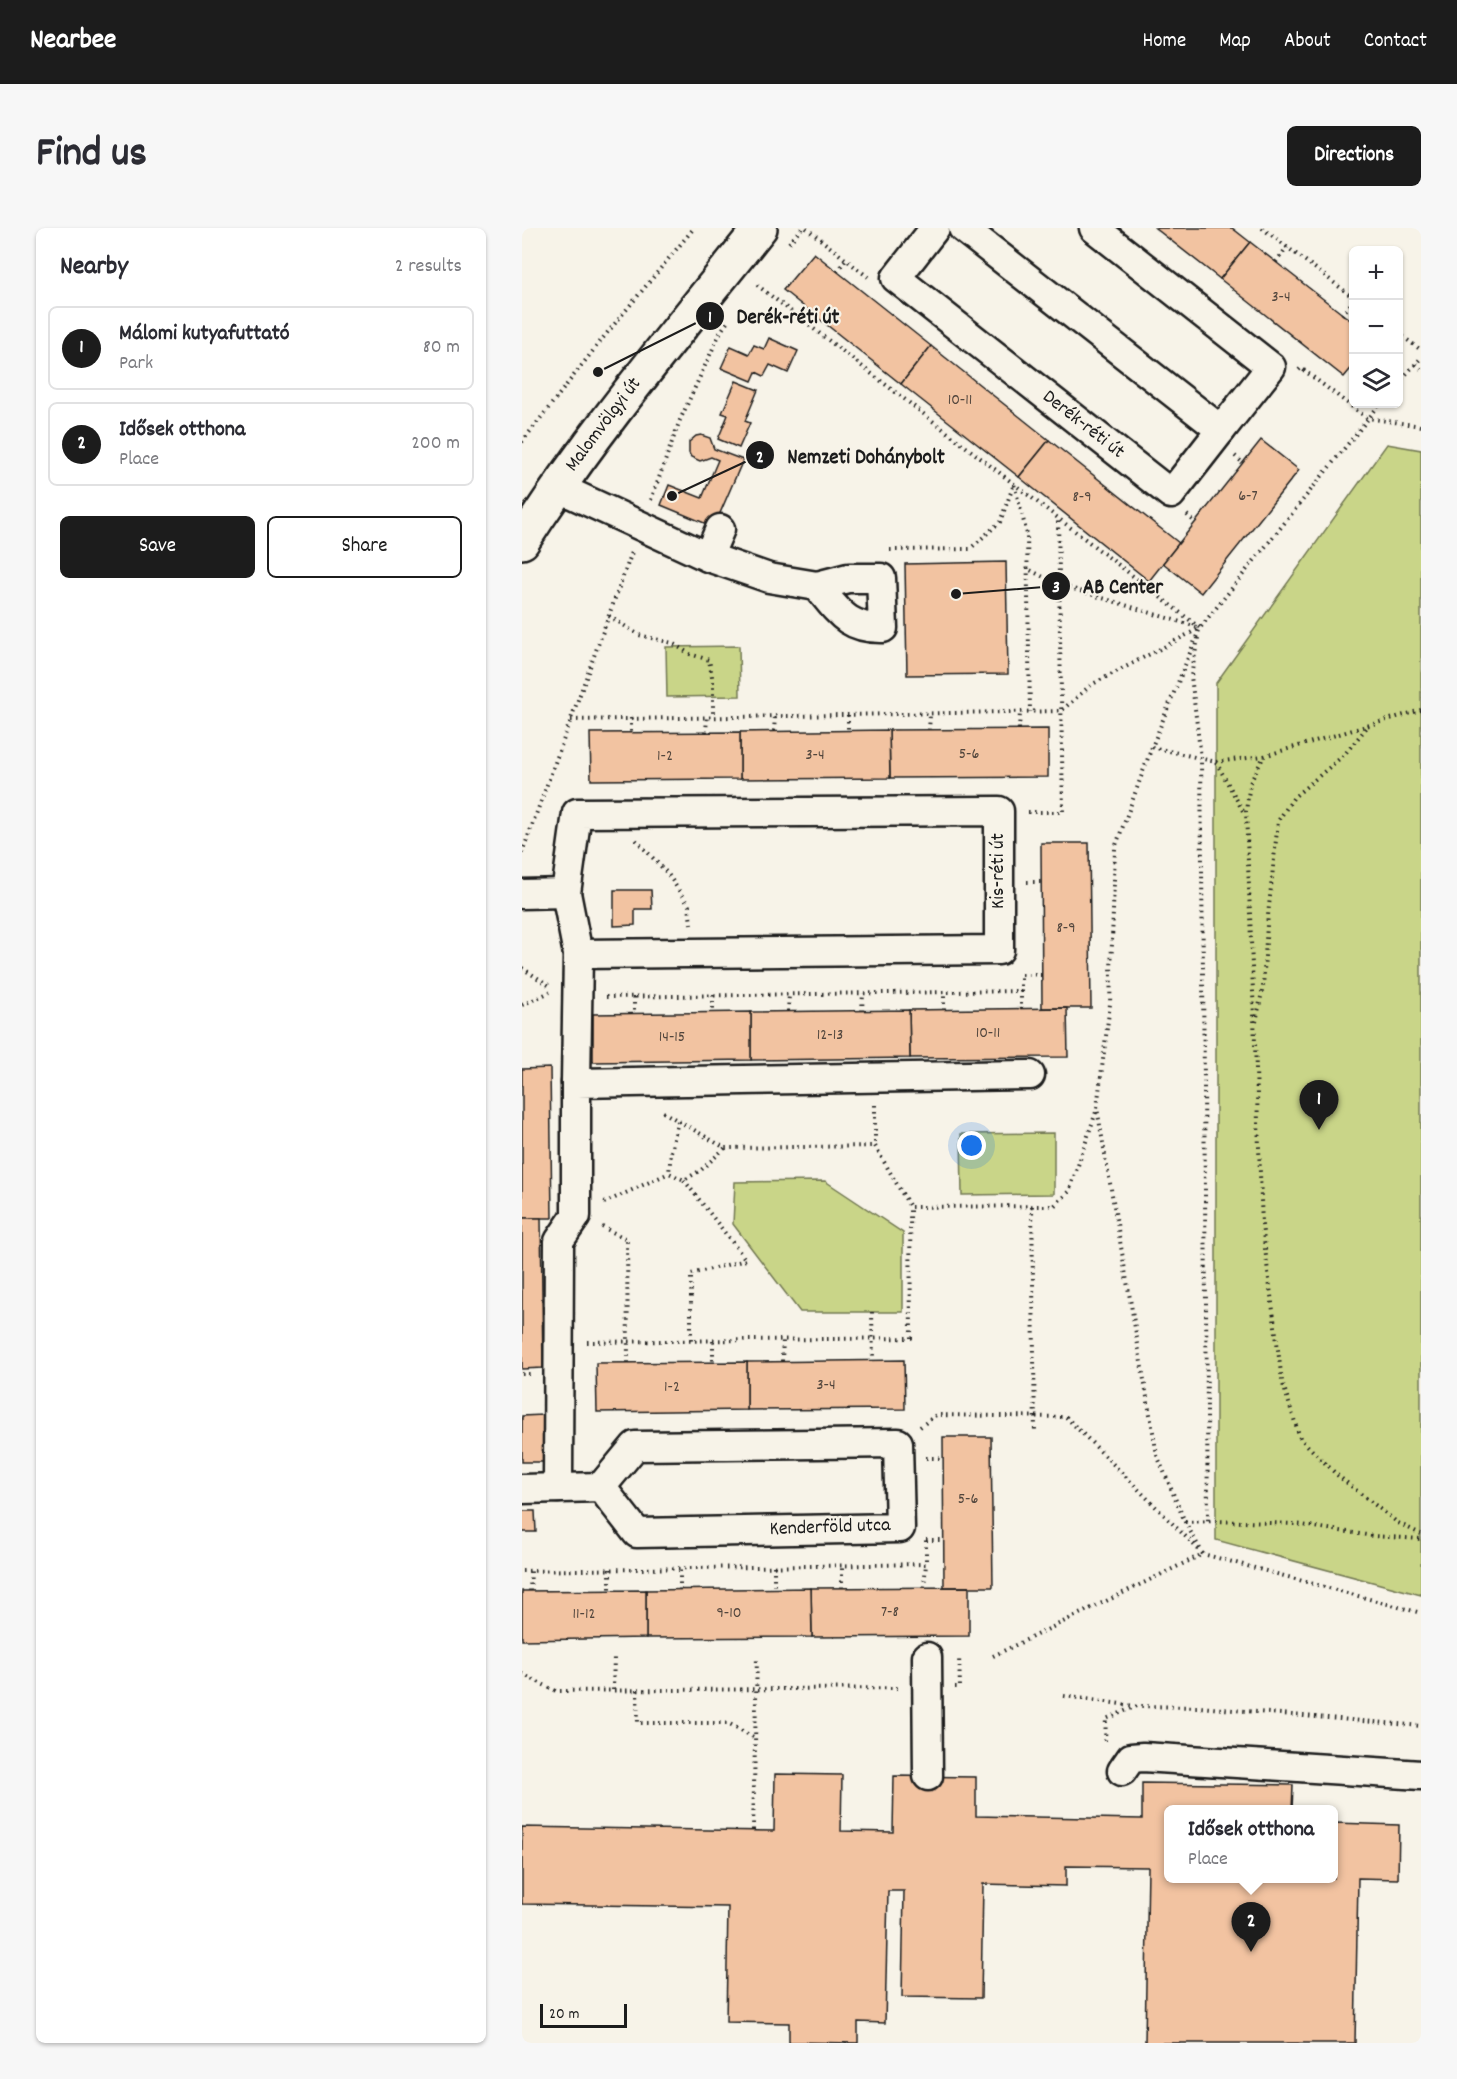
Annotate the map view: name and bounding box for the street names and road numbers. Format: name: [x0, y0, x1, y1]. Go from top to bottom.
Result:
street label: Malomvölgyi út: [559, 372, 649, 478]
street label: Derék-réti út: [1036, 384, 1130, 466]
street label: Kis-réti út: [985, 833, 1013, 909]
street label: Kenderföld utca: [769, 1512, 892, 1544]

